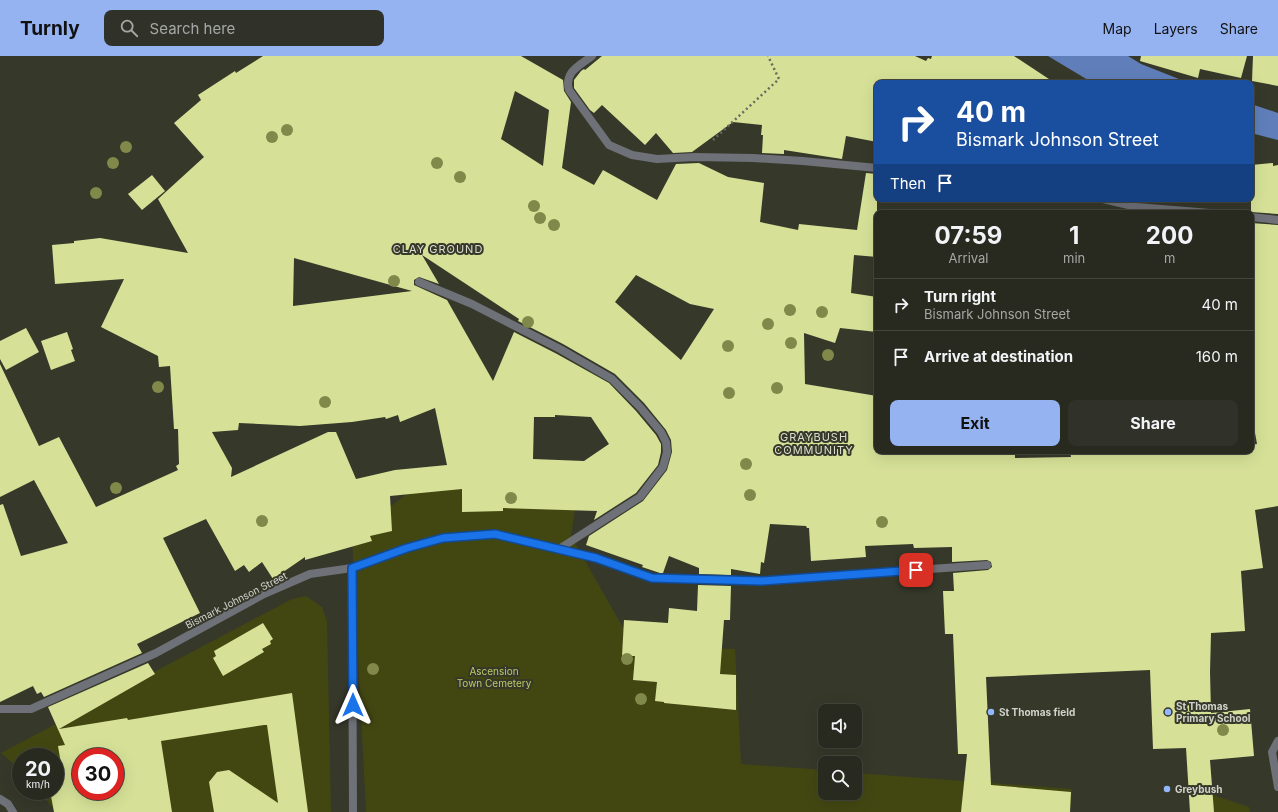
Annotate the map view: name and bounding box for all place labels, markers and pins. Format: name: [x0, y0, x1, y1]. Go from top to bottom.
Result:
pin: [899, 553, 933, 587]
place label: St Thomas Primary School: [1176, 700, 1251, 725]
place label: St Thomas field: [999, 706, 1075, 718]
marker: St Thomas field: [986, 707, 996, 717]
marker: St Thomas Primary School: [1163, 707, 1173, 717]
place label: Greybush: [1175, 783, 1223, 796]
marker: Greybush: [1162, 784, 1172, 794]

